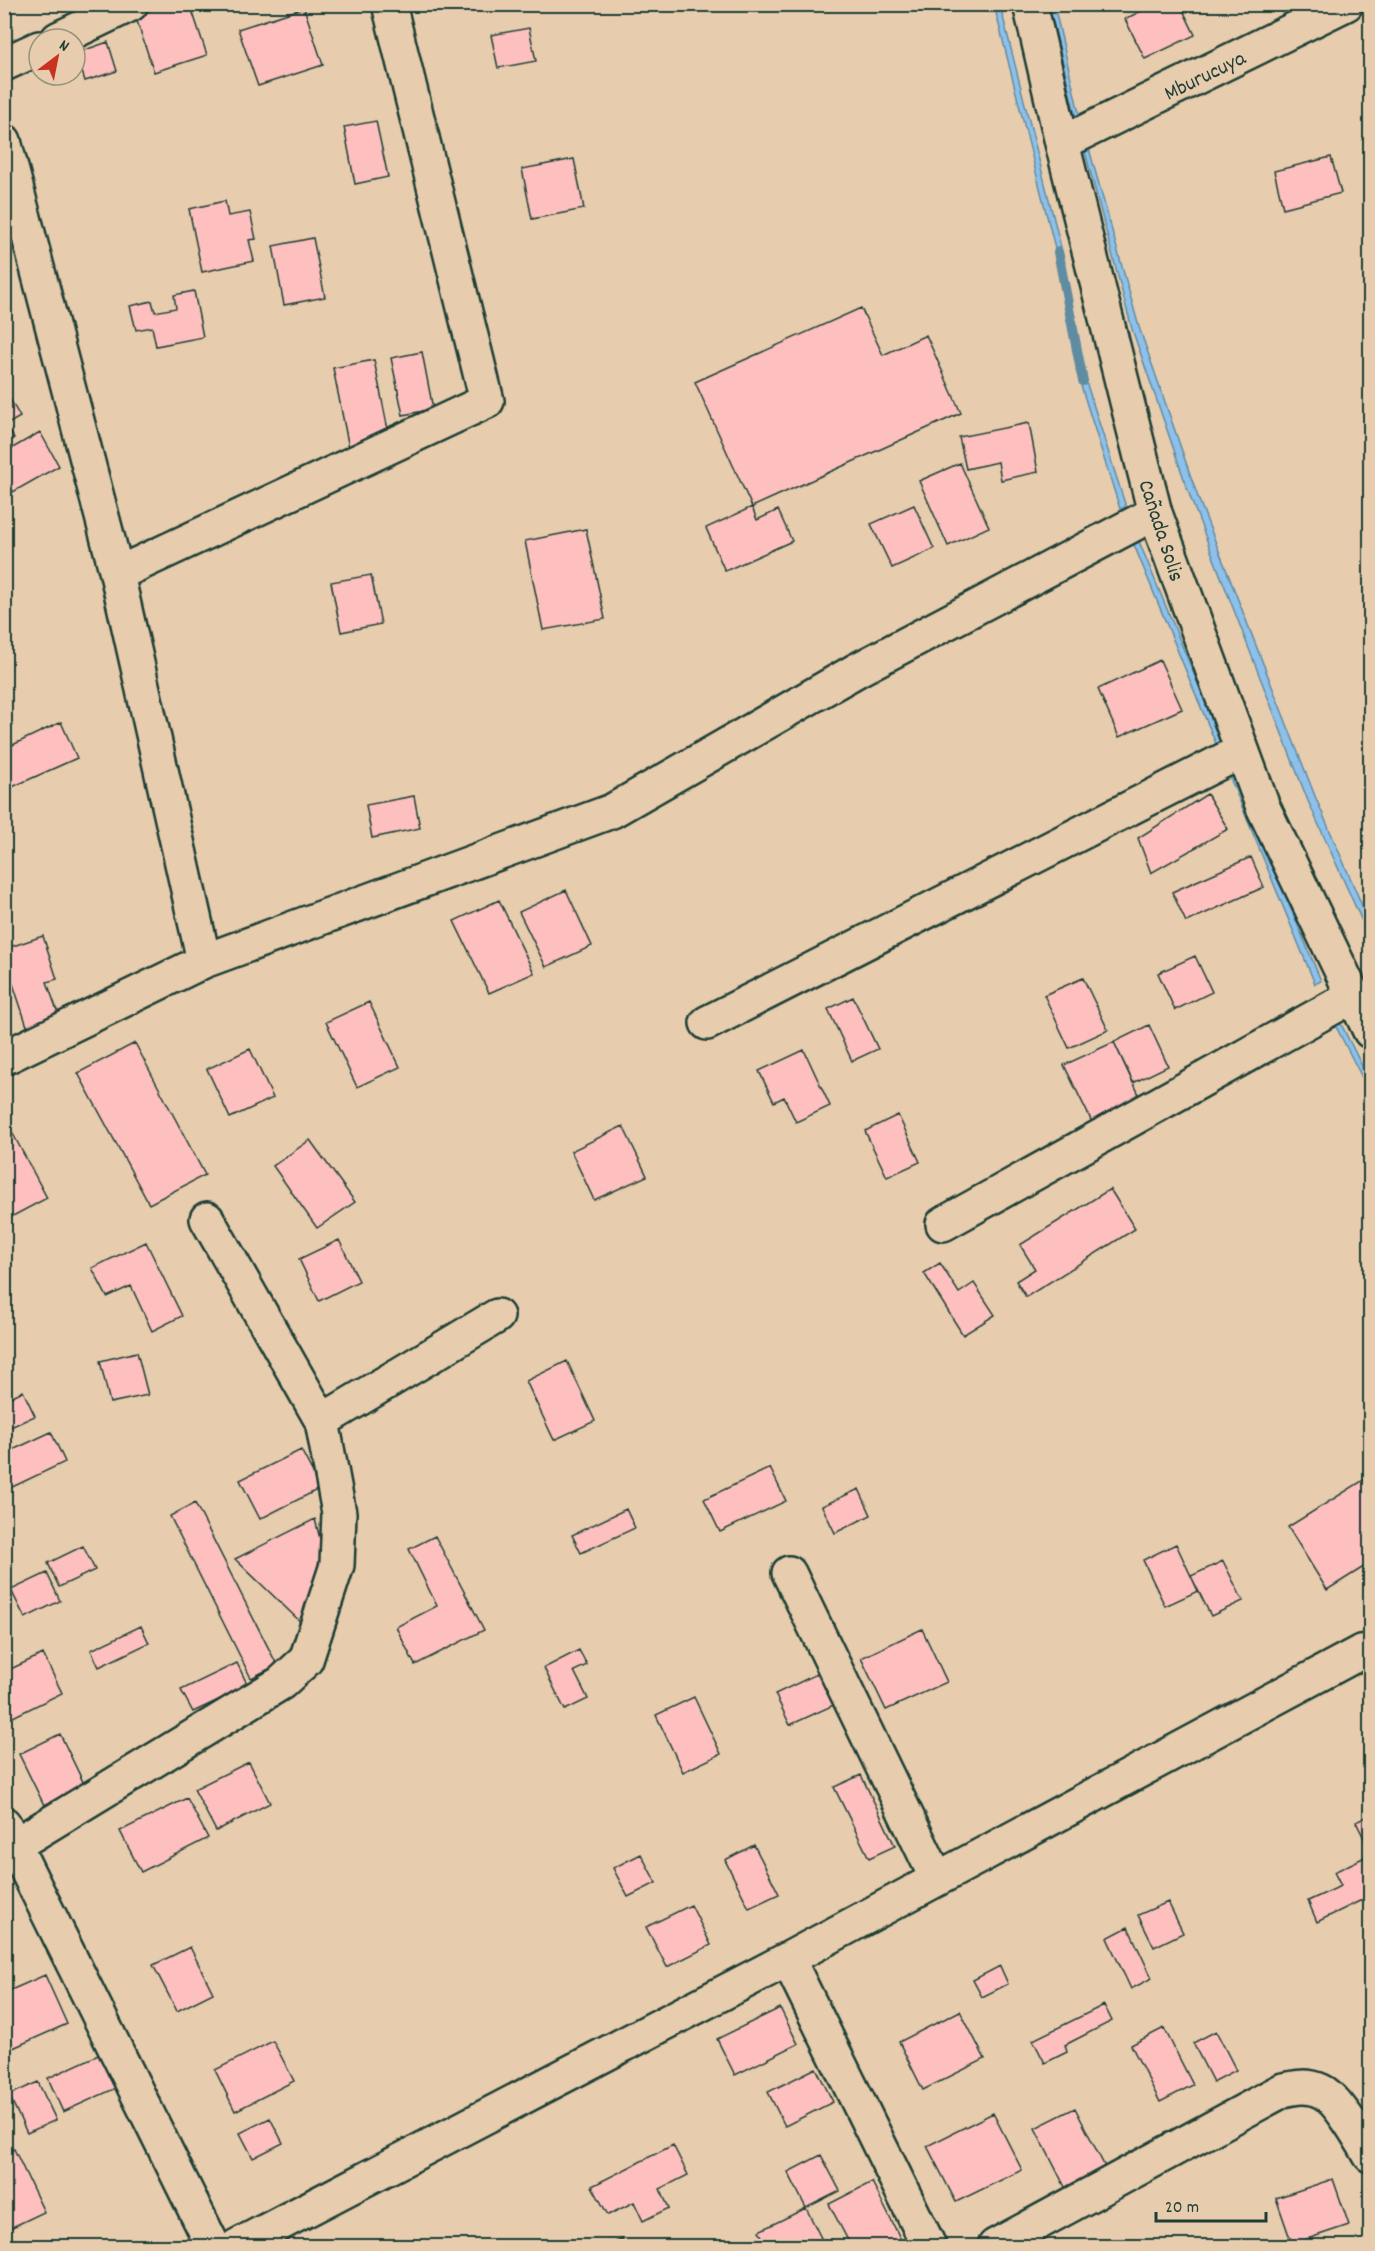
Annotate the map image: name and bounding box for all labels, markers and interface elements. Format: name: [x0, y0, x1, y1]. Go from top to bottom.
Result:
north arrow: [27, 27, 87, 87]
text: N: [54, 35, 73, 58]
street label: Mburucuya: [1160, 44, 1252, 110]
street label: Cañada Solis: [1129, 476, 1191, 586]
scale bar: [1156, 2185, 1266, 2223]
text: 20 m: [1165, 2196, 1199, 2221]

